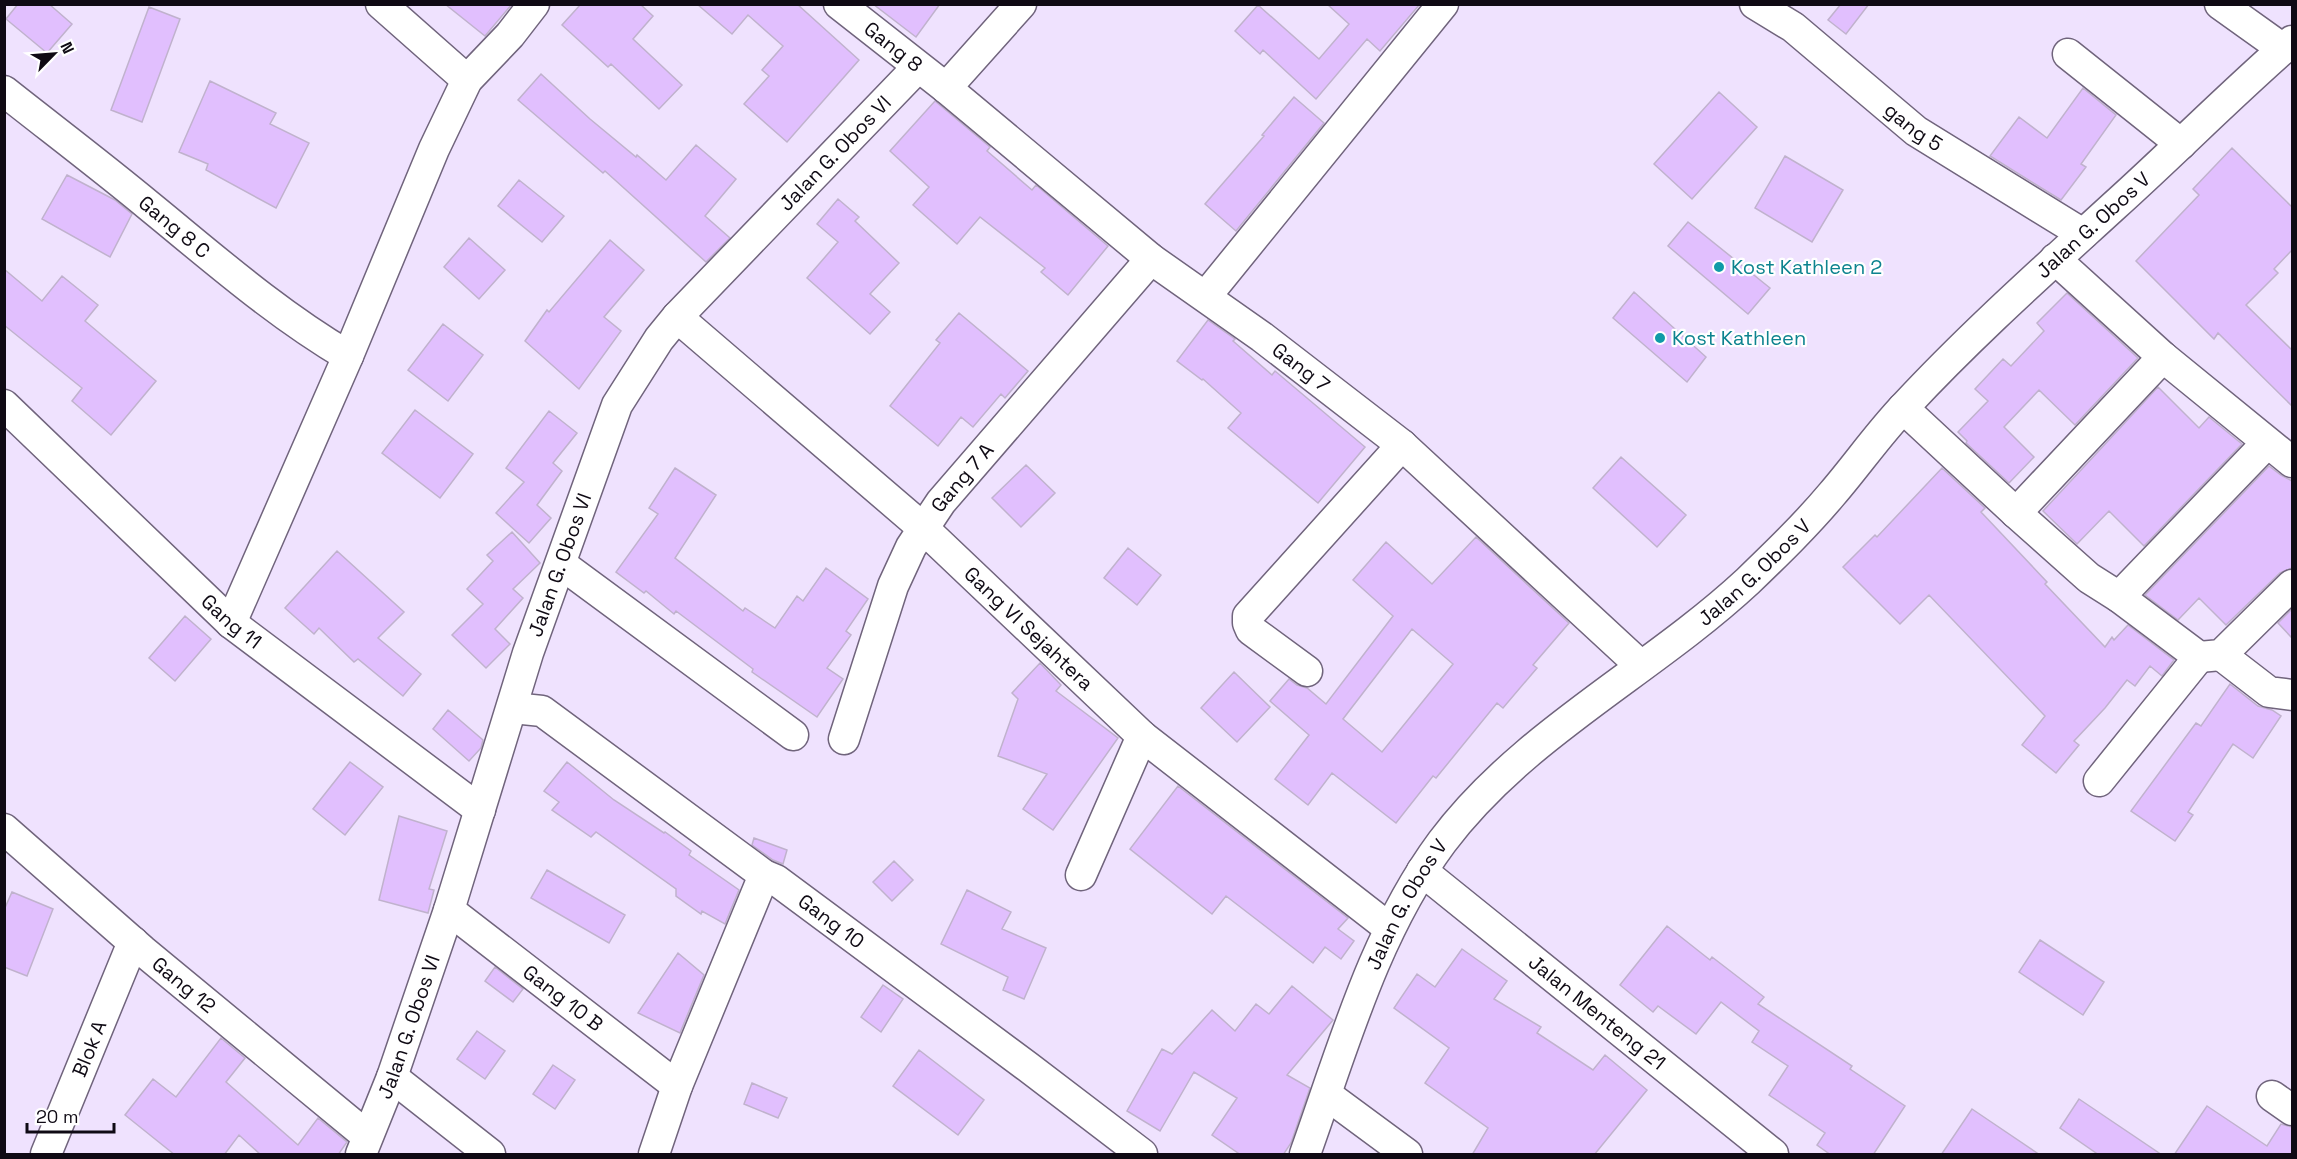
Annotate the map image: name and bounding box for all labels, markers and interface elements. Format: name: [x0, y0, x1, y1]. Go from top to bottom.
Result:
street label: Gang 8: [859, 16, 928, 78]
north arrow: [24, 24, 84, 84]
text: N: [55, 39, 79, 57]
street label: Jalan G. Obos VI: [773, 90, 897, 216]
street label: gang 5: [1879, 97, 1947, 157]
street label: Jalan G. Obos V: [2031, 166, 2156, 284]
street label: Gang 8 C: [133, 190, 216, 264]
place label: Kost Kathleen 2: [1731, 254, 1882, 280]
marker: Kost Kathleen 2: [1712, 260, 1726, 274]
place label: Kost Kathleen: [1672, 325, 1806, 351]
marker: Kost Kathleen: [1653, 331, 1667, 345]
street label: Gang 7: [1267, 337, 1335, 398]
street label: Gang 7 A: [925, 437, 1000, 517]
street label: Jalan G. Obos VI: [522, 489, 597, 640]
street label: Jalan G. Obos V: [1692, 513, 1816, 632]
street label: Gang VI Sejahtera: [959, 561, 1099, 696]
street label: Gang 11: [196, 588, 267, 654]
street label: Jalan G. Obos V: [1360, 834, 1453, 974]
street label: Gang 10: [793, 888, 870, 954]
street label: Jalan Menteng 21: [1523, 949, 1671, 1075]
street label: Gang 12: [147, 951, 221, 1019]
street label: Jalan G. Obos VI: [372, 951, 446, 1103]
street label: Gang 10 B: [518, 959, 608, 1037]
street label: Blok A: [66, 1016, 113, 1081]
scale bar: [27, 1096, 114, 1134]
text: 20 m: [36, 1105, 79, 1128]

